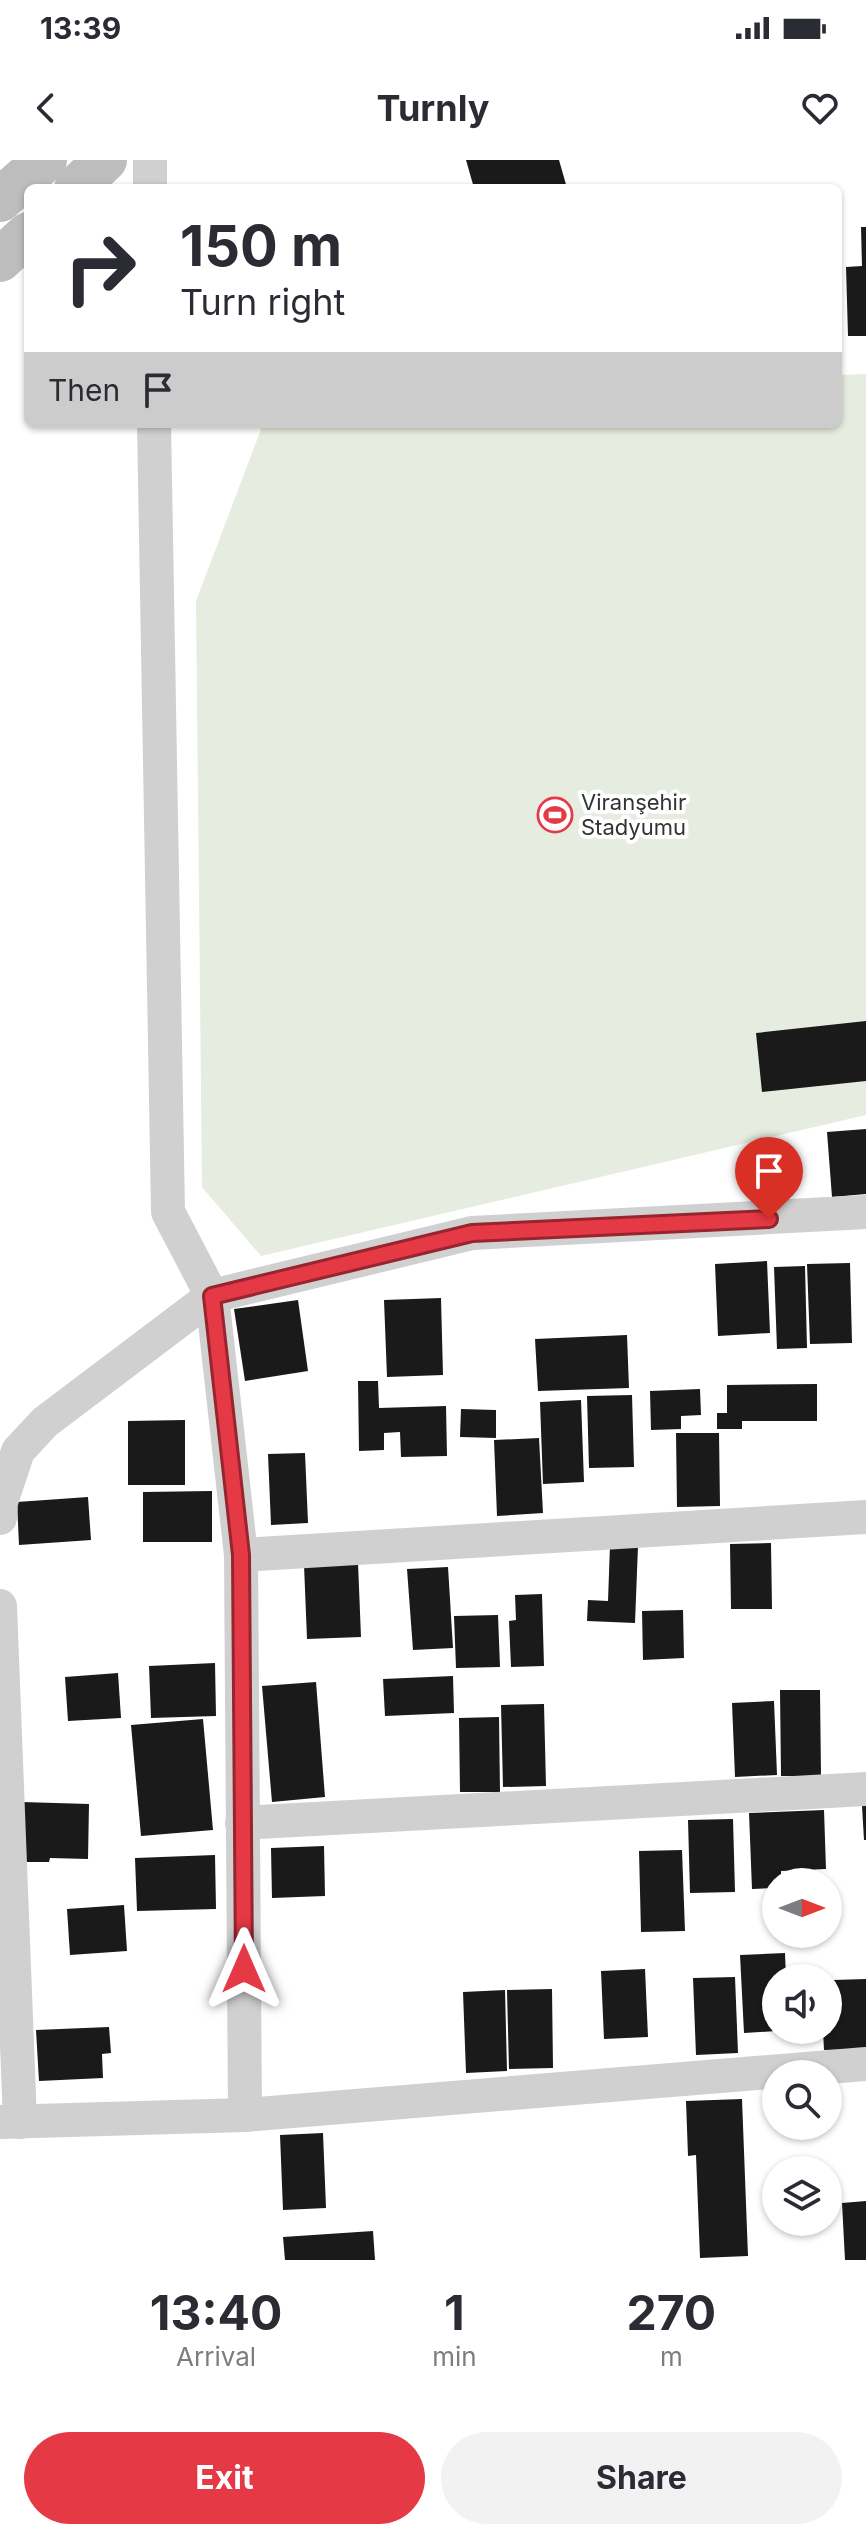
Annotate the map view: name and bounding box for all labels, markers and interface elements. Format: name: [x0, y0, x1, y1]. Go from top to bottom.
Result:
text: 13:39: [40, 10, 121, 46]
icon: back: [24, 86, 68, 130]
text: Turnly: [377, 86, 489, 130]
icon: heart: [798, 86, 842, 130]
text: 150 m: [180, 212, 342, 280]
icon: right: [48, 216, 152, 320]
text: Turn right: [180, 280, 345, 324]
icon: arrive: [136, 368, 180, 412]
text: Then: [48, 372, 120, 408]
place label: Viranşehir Stadyumu: [581, 789, 686, 840]
sports icon: Viranşehir Stadyumu: [536, 796, 574, 834]
pin: [735, 1137, 803, 1219]
icon: arrive: [747, 1149, 791, 1193]
north arrow: [762, 1868, 842, 1948]
map controls: [762, 1868, 842, 2236]
position arrow: [202, 1927, 286, 2011]
button: sound: [762, 1964, 842, 2044]
button: search: [762, 2060, 842, 2140]
button: layers: [762, 2156, 842, 2236]
text: 13:40: [150, 2283, 282, 2342]
text: 1: [444, 2283, 465, 2342]
text: 270: [626, 2283, 716, 2342]
text: Arrival: [176, 2341, 256, 2372]
text: min: [432, 2341, 477, 2372]
text: m: [660, 2341, 683, 2372]
button: Exit: [24, 2432, 425, 2524]
button: Share: [441, 2432, 842, 2524]

